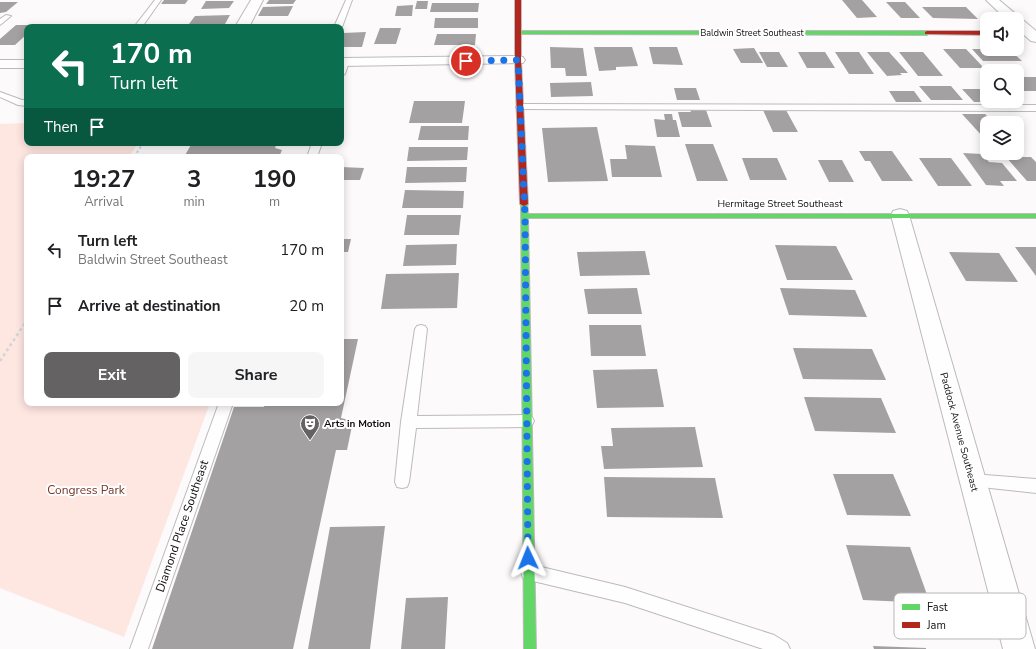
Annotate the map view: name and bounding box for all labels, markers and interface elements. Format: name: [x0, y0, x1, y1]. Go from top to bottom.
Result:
map controls: [980, 12, 1024, 160]
button: sound: [980, 12, 1024, 56]
street label: Baldwin Street Southeast: [700, 27, 805, 39]
text: 170 m: [110, 35, 193, 73]
icon: left: [44, 40, 96, 92]
pin: [449, 44, 483, 78]
icon: arrive: [455, 50, 477, 72]
button: search: [980, 64, 1024, 108]
text: Turn left: [110, 71, 178, 95]
icon: arrive: [86, 116, 108, 138]
button: layers: [980, 116, 1024, 160]
text: Then: [44, 117, 78, 137]
text: 19:27: [72, 163, 135, 195]
text: 3: [187, 163, 201, 195]
text: 190: [253, 163, 296, 195]
text: Arrival: [84, 193, 123, 211]
text: min: [183, 193, 205, 211]
text: m: [269, 193, 280, 211]
street label: Hermitage Street Southeast: [717, 197, 843, 211]
text: Turn left: [78, 231, 137, 251]
icon: left: [44, 239, 66, 261]
text: 170 m: [280, 240, 324, 260]
text: Baldwin Street Southeast: [78, 251, 228, 269]
icon: arrive: [44, 295, 66, 317]
text: Arrive at destination: [78, 296, 221, 316]
text: 20 m: [289, 296, 324, 316]
button: Exit: [44, 352, 180, 398]
button: Share: [188, 352, 324, 398]
street label: Paddock Avenue Southeast: [936, 371, 982, 494]
theatre icon: Arts in Motion: [299, 413, 321, 441]
place label: Arts in Motion: [324, 417, 391, 431]
street label: Diamond Place Southeast: [152, 457, 212, 594]
park label: Congress Park: [47, 482, 126, 498]
position arrow: [507, 537, 549, 579]
legend: [894, 593, 1026, 639]
text: Fast: [927, 600, 948, 615]
text: Jam: [926, 618, 946, 633]

